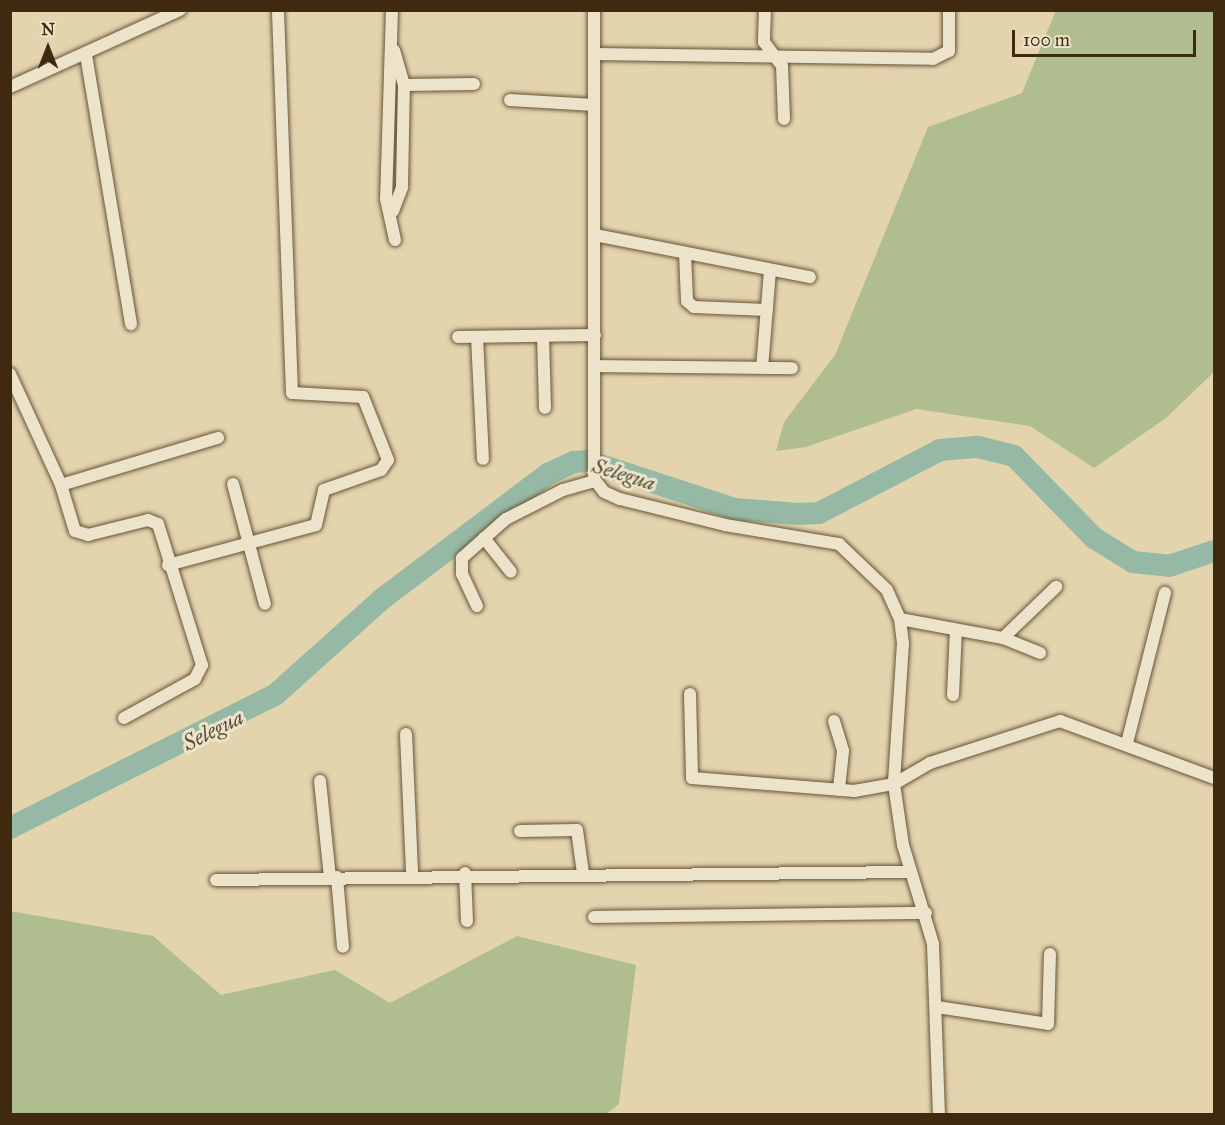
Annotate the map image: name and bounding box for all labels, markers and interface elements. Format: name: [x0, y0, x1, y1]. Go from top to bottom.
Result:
north arrow: [18, 18, 78, 78]
scale bar: [1015, 18, 1200, 56]
text: N: [41, 20, 55, 39]
text: 100 m: [1023, 29, 1070, 51]
water label: Selegua: [589, 452, 659, 496]
water label: Selegua: [178, 704, 248, 756]

